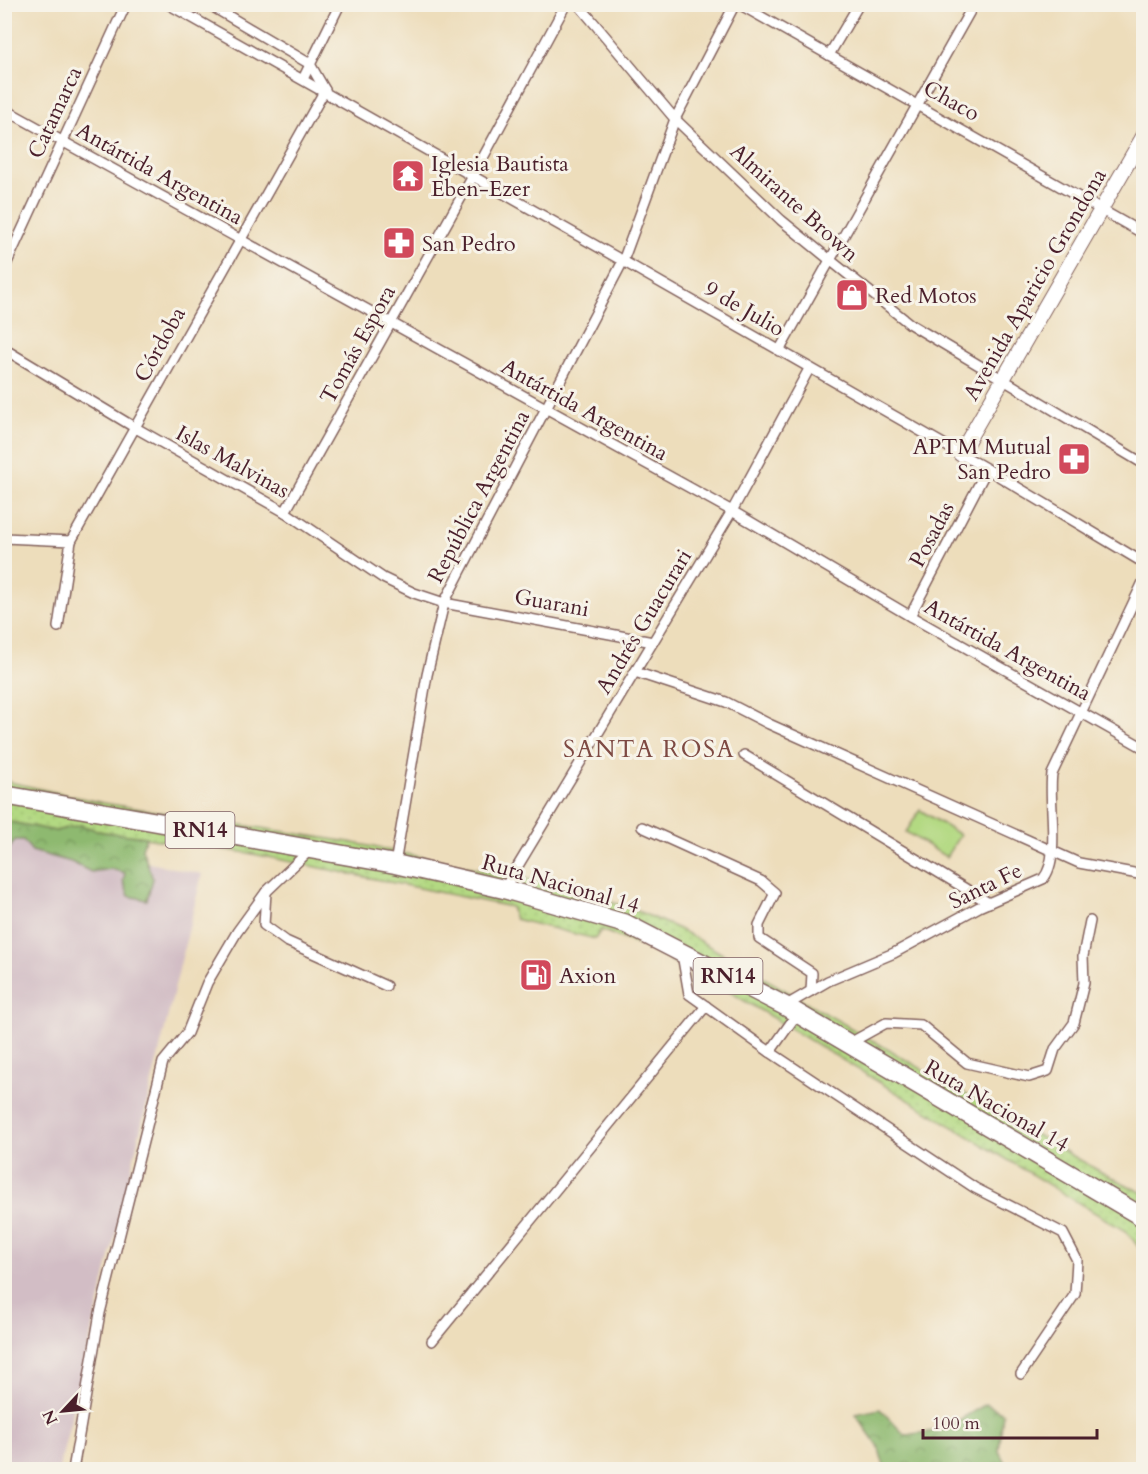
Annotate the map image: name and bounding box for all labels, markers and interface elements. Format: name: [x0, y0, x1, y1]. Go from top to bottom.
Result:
street label: Catamarca: [21, 61, 90, 163]
street label: Chaco: [918, 73, 985, 129]
street label: Antártida Argentina: [71, 116, 249, 232]
street label: Almirante Brown: [723, 137, 866, 269]
place label: Iglesia Bautista Eben-Ezer: [431, 149, 569, 204]
temple icon: Iglesia Bautista Eben-Ezer: [390, 158, 426, 194]
street label: Avenida Aparicio Grondona: [956, 163, 1114, 406]
pharmacy icon: San Pedro: [381, 225, 417, 261]
place label: San Pedro: [422, 229, 516, 259]
street label: 9 de Julio: [699, 274, 790, 344]
shop icon: Red Motos: [834, 277, 870, 313]
street label: Tomás Espora: [313, 279, 403, 409]
place label: Red Motos: [875, 281, 977, 311]
street label: Córdoba: [127, 301, 193, 387]
street label: Antártida Argentina: [496, 352, 674, 468]
street label: República Argentina: [421, 404, 537, 588]
street label: Islas Malvinas: [170, 418, 295, 505]
place label: APTM Mutual San Pedro: [913, 432, 1051, 487]
pharmacy icon: APTM Mutual San Pedro: [1056, 441, 1092, 477]
street label: Posadas: [902, 496, 962, 573]
street label: Andrés Guacurari: [589, 544, 699, 700]
street label: Guarani: [512, 582, 591, 624]
street label: Antártida Argentina: [919, 592, 1097, 708]
district label: SANTA ROSA: [563, 733, 735, 766]
road number: RN14: [166, 812, 234, 848]
street label: Ruta Nacional 14: [479, 847, 643, 921]
street label: Santa Fe: [944, 855, 1027, 916]
fuel station icon: Axion: [518, 957, 554, 993]
road number: RN14: [694, 958, 762, 994]
place label: Axion: [559, 961, 617, 991]
street label: Ruta Nacional 14: [919, 1052, 1074, 1159]
north arrow: [33, 1381, 93, 1441]
scale bar: [923, 1402, 1097, 1440]
text: N: [37, 1406, 63, 1428]
text: 100 m: [932, 1411, 980, 1436]

